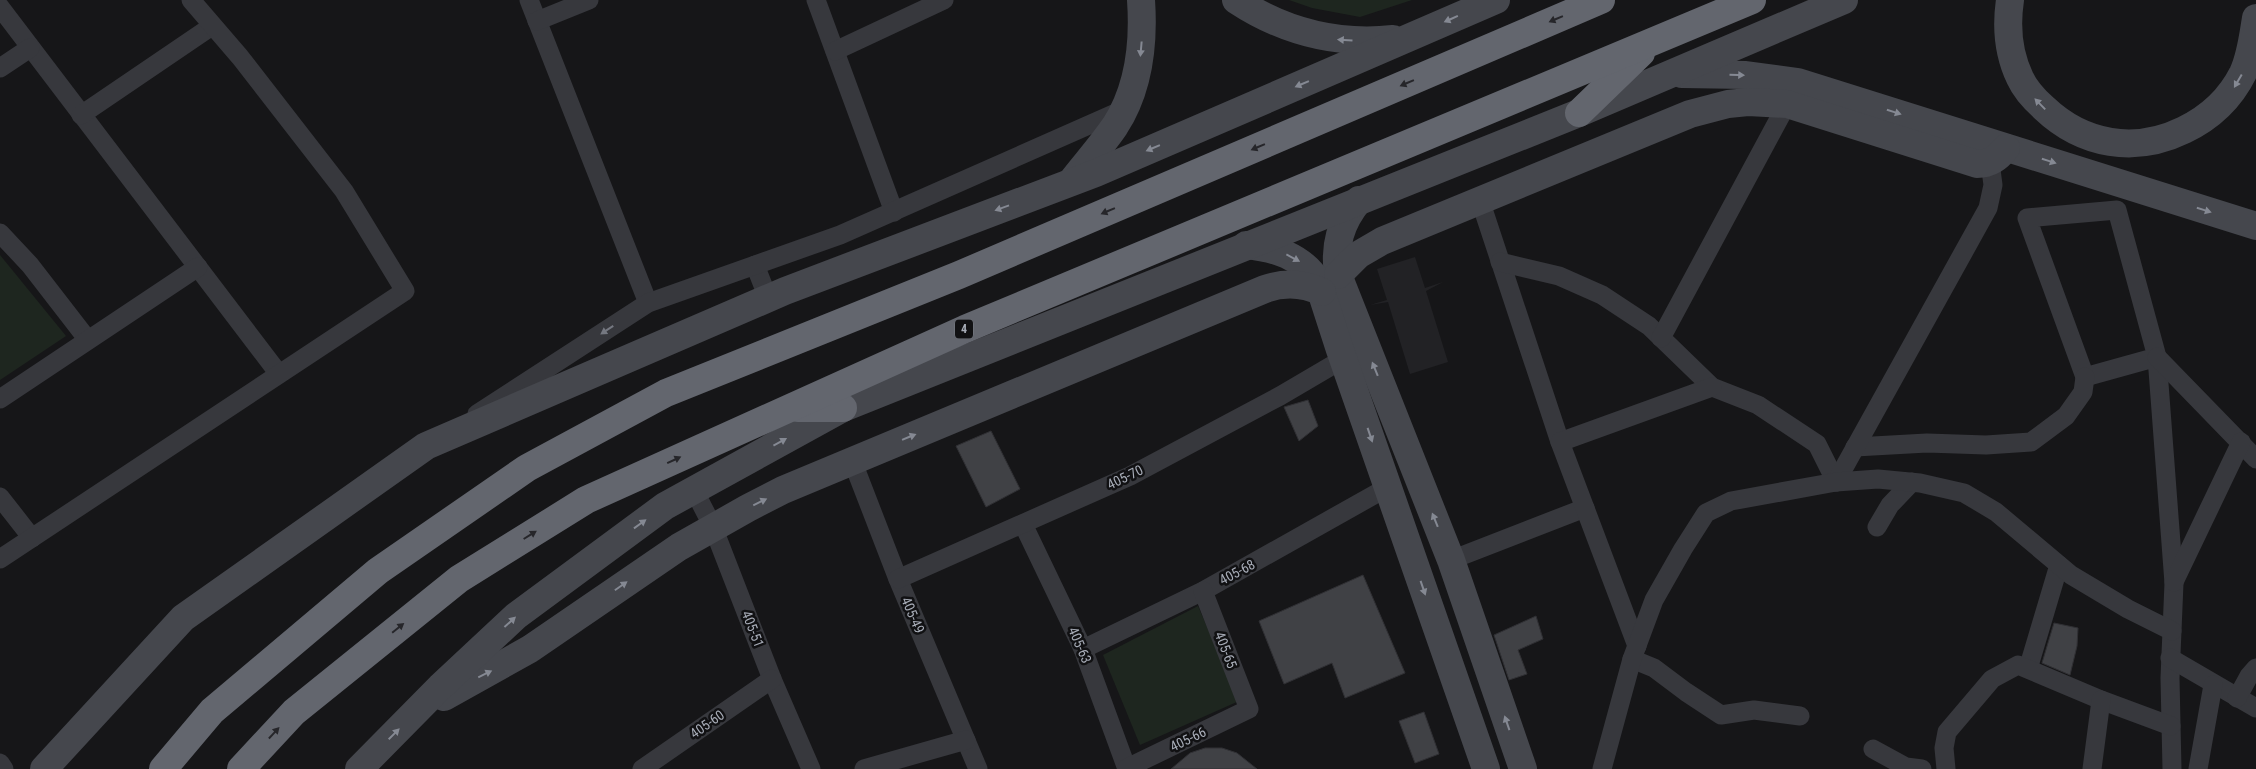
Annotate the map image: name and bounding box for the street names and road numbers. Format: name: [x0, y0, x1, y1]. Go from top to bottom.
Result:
road number: 4: [955, 320, 973, 338]
street label: 405-70: [1104, 461, 1146, 493]
street label: 405-68: [1216, 556, 1258, 588]
street label: 405-49: [898, 594, 928, 636]
street label: 405-51: [739, 608, 767, 650]
street label: 405-63: [1065, 624, 1095, 666]
street label: 405-65: [1212, 629, 1240, 671]
street label: 405-60: [687, 706, 727, 741]
street label: 405-66: [1167, 723, 1209, 755]

